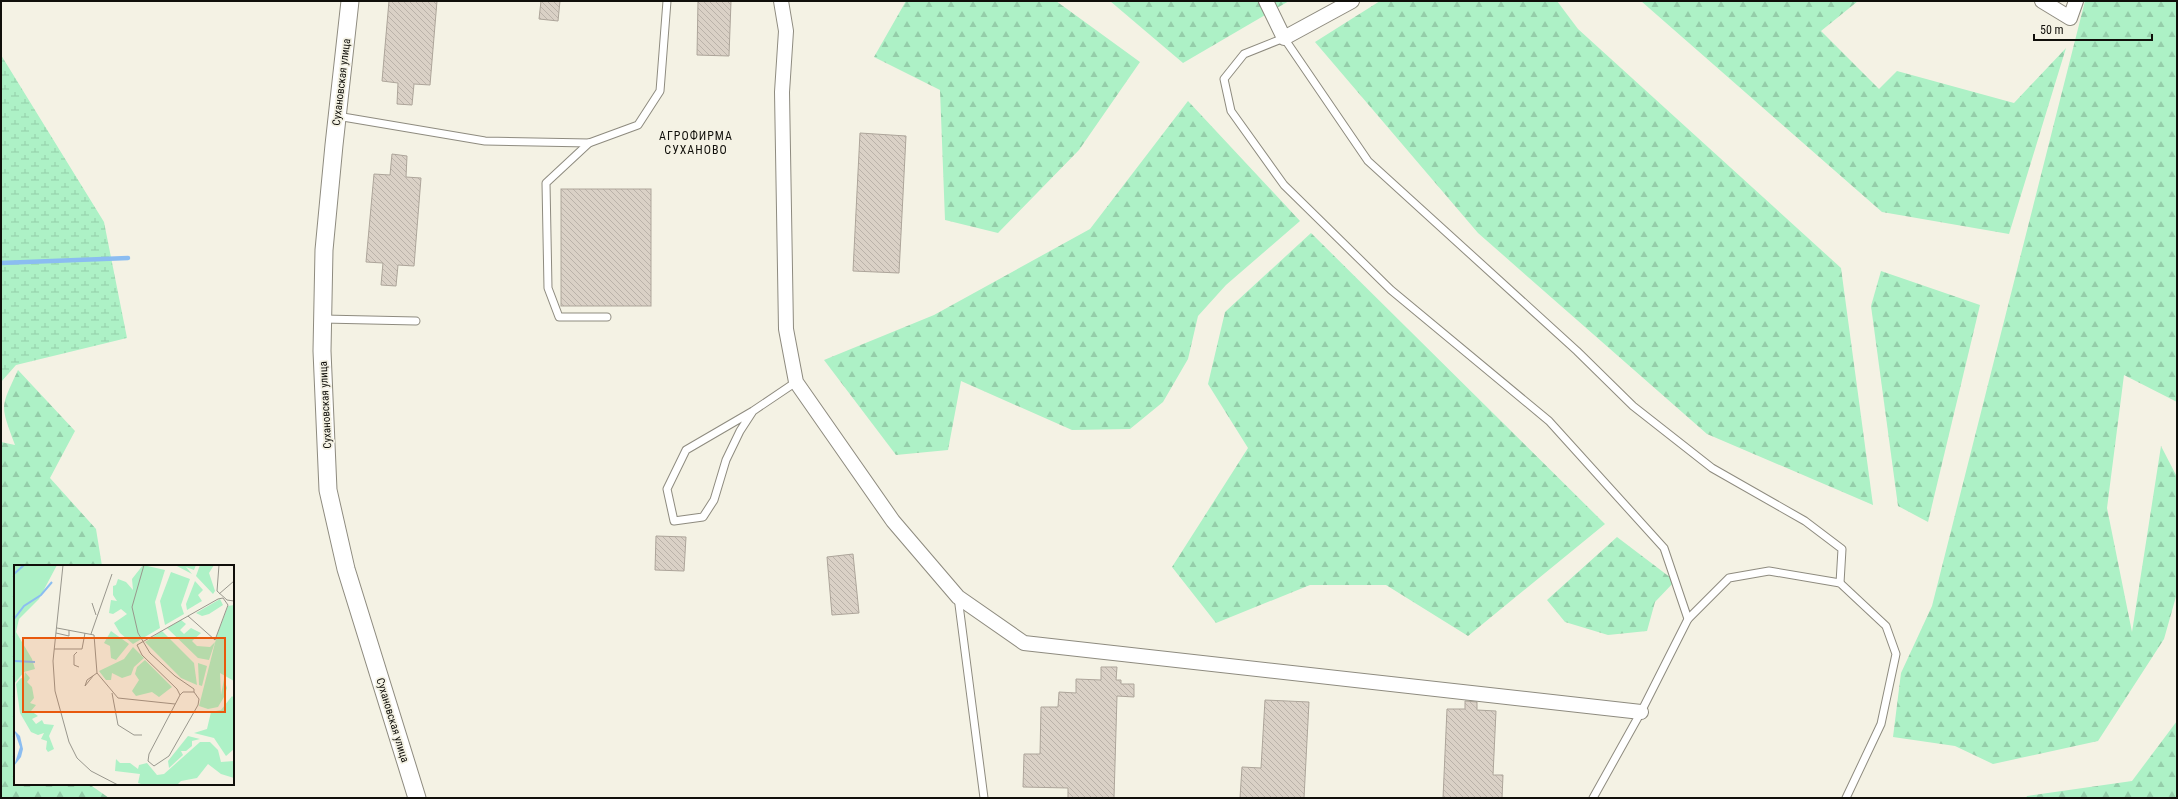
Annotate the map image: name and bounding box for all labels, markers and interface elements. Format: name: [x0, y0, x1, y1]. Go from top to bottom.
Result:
scale bar: [2034, 16, 2152, 42]
text: 50 m: [2040, 23, 2064, 37]
street label: Сухановская улица: [330, 38, 353, 126]
district label: АГРОФИРМА СУХАНОВО: [659, 129, 733, 157]
street label: Сухановская улица: [317, 361, 334, 449]
inset map: [14, 565, 234, 785]
street label: Сухановская улица: [373, 676, 412, 764]

